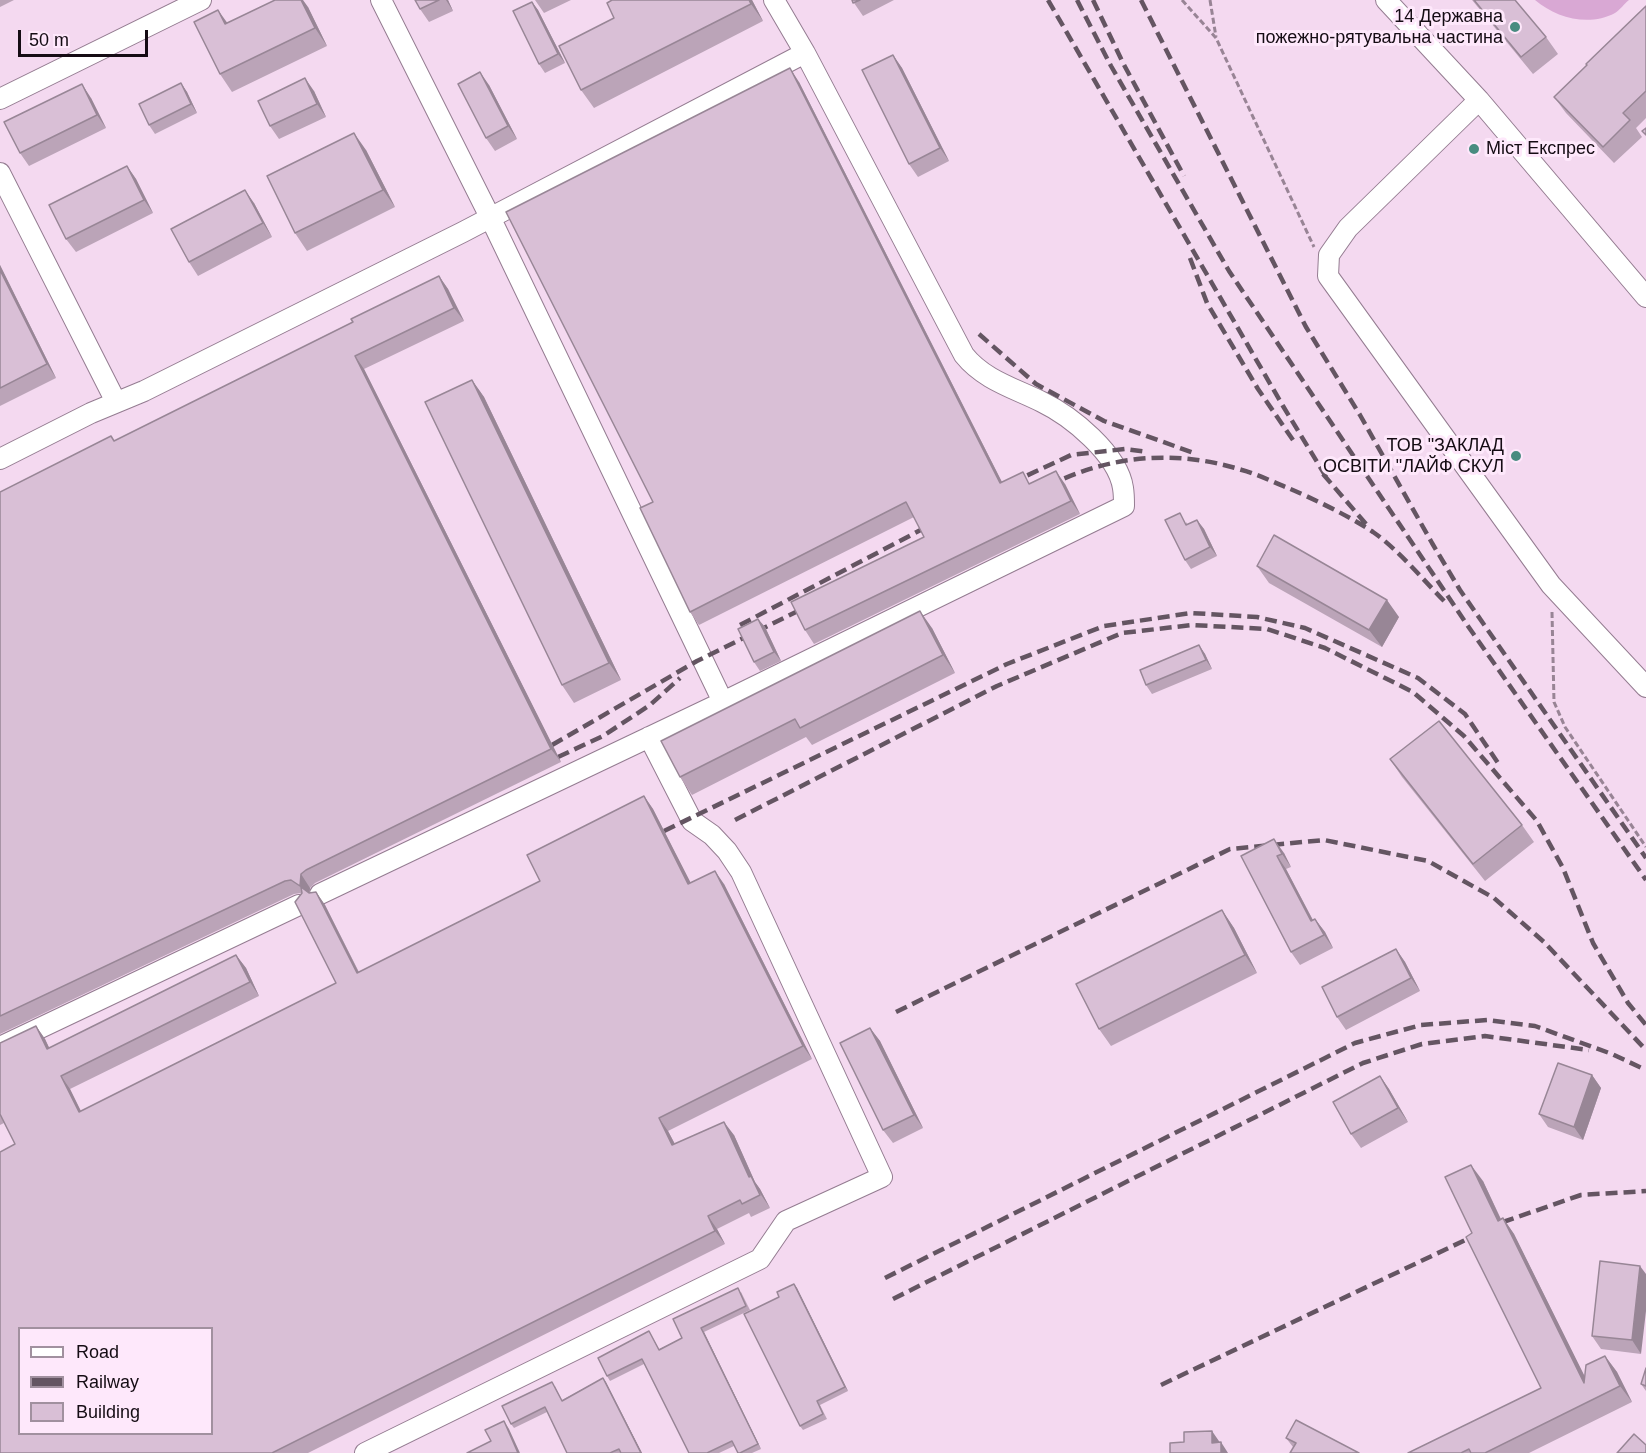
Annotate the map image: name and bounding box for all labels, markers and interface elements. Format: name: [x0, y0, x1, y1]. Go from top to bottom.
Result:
place label: 14 Державна пожежно-рятувальна частина: [1256, 6, 1503, 48]
scale bar: [21, 18, 152, 56]
marker: 14 Державна пожежно-рятувальна частина: [1508, 20, 1522, 34]
text: 50 m: [29, 30, 69, 50]
place label: Міст Експрес: [1486, 138, 1595, 160]
marker: Міст Експрес: [1467, 142, 1481, 156]
place label: ТОВ "ЗАКЛАД ОСВІТИ "ЛАЙФ СКУЛ: [1323, 435, 1504, 478]
marker: ТОВ "ЗАКЛАД ОСВІТИ "ЛАЙФ СКУЛ: [1509, 449, 1523, 463]
legend: [18, 1327, 213, 1435]
text: Road: [76, 1342, 119, 1362]
text: Railway: [76, 1372, 139, 1392]
text: Building: [76, 1402, 140, 1422]

